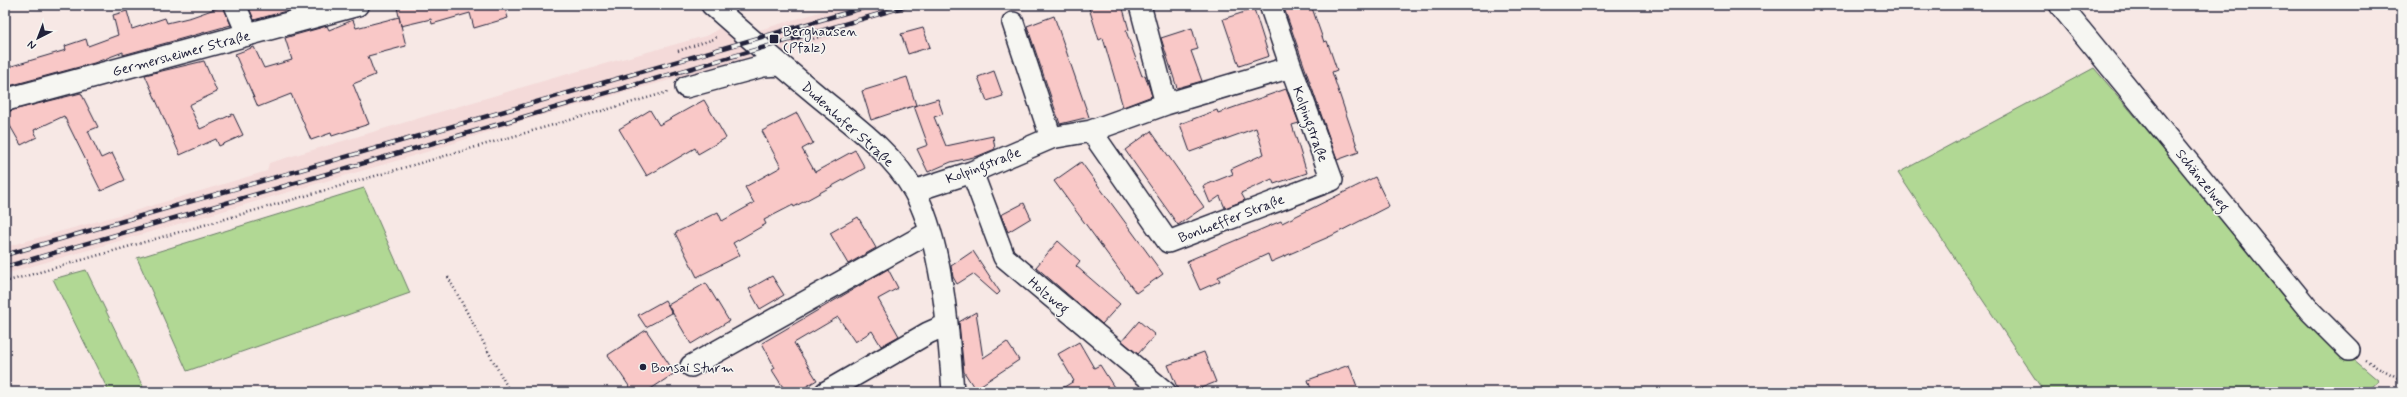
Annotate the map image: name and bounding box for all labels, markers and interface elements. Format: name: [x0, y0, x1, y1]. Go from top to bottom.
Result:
north arrow: [18, 18, 58, 58]
place label: Berghausen (Pfalz): [783, 23, 857, 57]
street label: Germersheimer Straße: [110, 27, 252, 81]
marker: Berghausen (Pfalz): [768, 33, 780, 45]
text: N: [25, 37, 39, 52]
street label: Dudenhofer Straße: [797, 78, 897, 171]
street label: Kolpingstraße: [1286, 84, 1332, 165]
street label: Kolpingstraße: [943, 143, 1024, 190]
street label: Schänzelweg: [2170, 146, 2233, 217]
street label: Bonhoeffer Straße: [1176, 190, 1287, 247]
street label: Holzweg: [1023, 273, 1073, 320]
place label: Bonsai Sturm: [651, 359, 734, 377]
marker: Bonsai Sturm: [638, 362, 648, 372]

